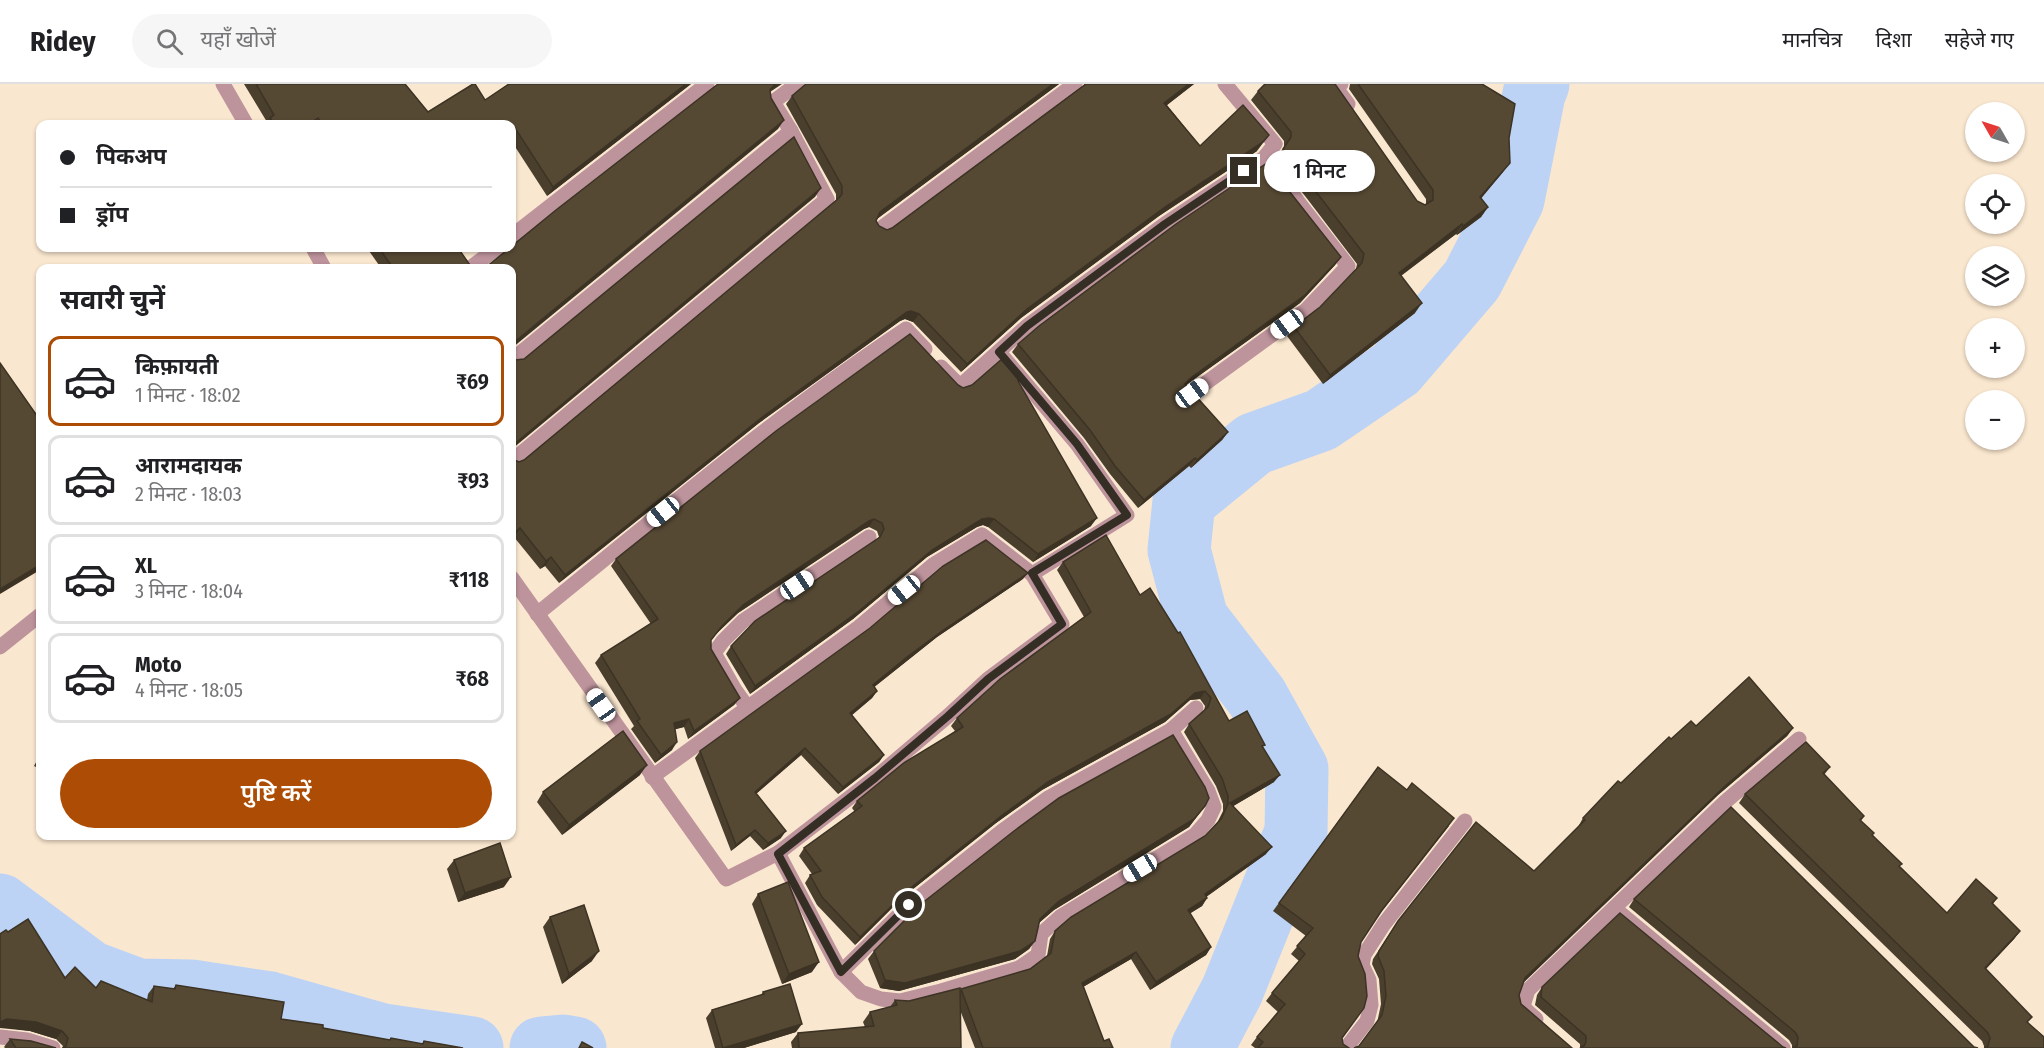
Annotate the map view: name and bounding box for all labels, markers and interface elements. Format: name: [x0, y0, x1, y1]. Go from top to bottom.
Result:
search box: [132, 14, 552, 68]
text: Ridey: [30, 25, 96, 58]
icon: search: [153, 25, 186, 58]
text: यहाँ खोजें: [201, 26, 276, 53]
text: मानचित्र: [1782, 27, 1842, 53]
text: दिशा: [1875, 27, 1912, 53]
text: सहेजे गए: [1945, 27, 2014, 53]
north arrow: [1965, 102, 2025, 162]
map controls: [1965, 102, 2025, 450]
text: पिकअप: [96, 143, 167, 170]
callout: 1 मिनट: [1265, 150, 1376, 192]
route end: [1230, 157, 1257, 184]
text: 1 मिनट: [1293, 159, 1346, 183]
button: locate: [1965, 174, 2025, 234]
text: ड्रॉप: [96, 201, 129, 228]
button: layers: [1965, 246, 2025, 306]
text: सवारी चुनें: [60, 284, 165, 316]
car: [1267, 306, 1307, 342]
button: +: [1965, 318, 2025, 378]
text: किफ़ायती: [135, 353, 219, 380]
icon: car: [63, 354, 117, 408]
text: ₹69: [456, 368, 489, 395]
car: [1172, 375, 1212, 411]
text: 1 मिनट · 18:02: [135, 383, 241, 407]
button: −: [1965, 390, 2025, 450]
text: आरामदायक: [135, 452, 242, 479]
icon: car: [63, 453, 117, 507]
text: ₹93: [457, 467, 489, 494]
text: 2 मिनट · 18:03: [135, 482, 242, 506]
car: [643, 494, 683, 530]
icon: car: [63, 552, 117, 606]
text: XL: [135, 552, 157, 579]
text: ₹118: [449, 566, 489, 593]
car: [777, 567, 817, 603]
car: [884, 572, 924, 608]
text: 3 मिनट · 18:04: [135, 579, 243, 603]
icon: car: [63, 651, 117, 705]
text: Moto: [135, 651, 182, 678]
text: ₹68: [455, 665, 489, 692]
text: 4 मिनट · 18:05: [135, 678, 243, 702]
car: [583, 685, 619, 725]
button: पुष्टि करें: [60, 759, 492, 828]
car: [1120, 851, 1160, 885]
route start: [895, 891, 922, 918]

